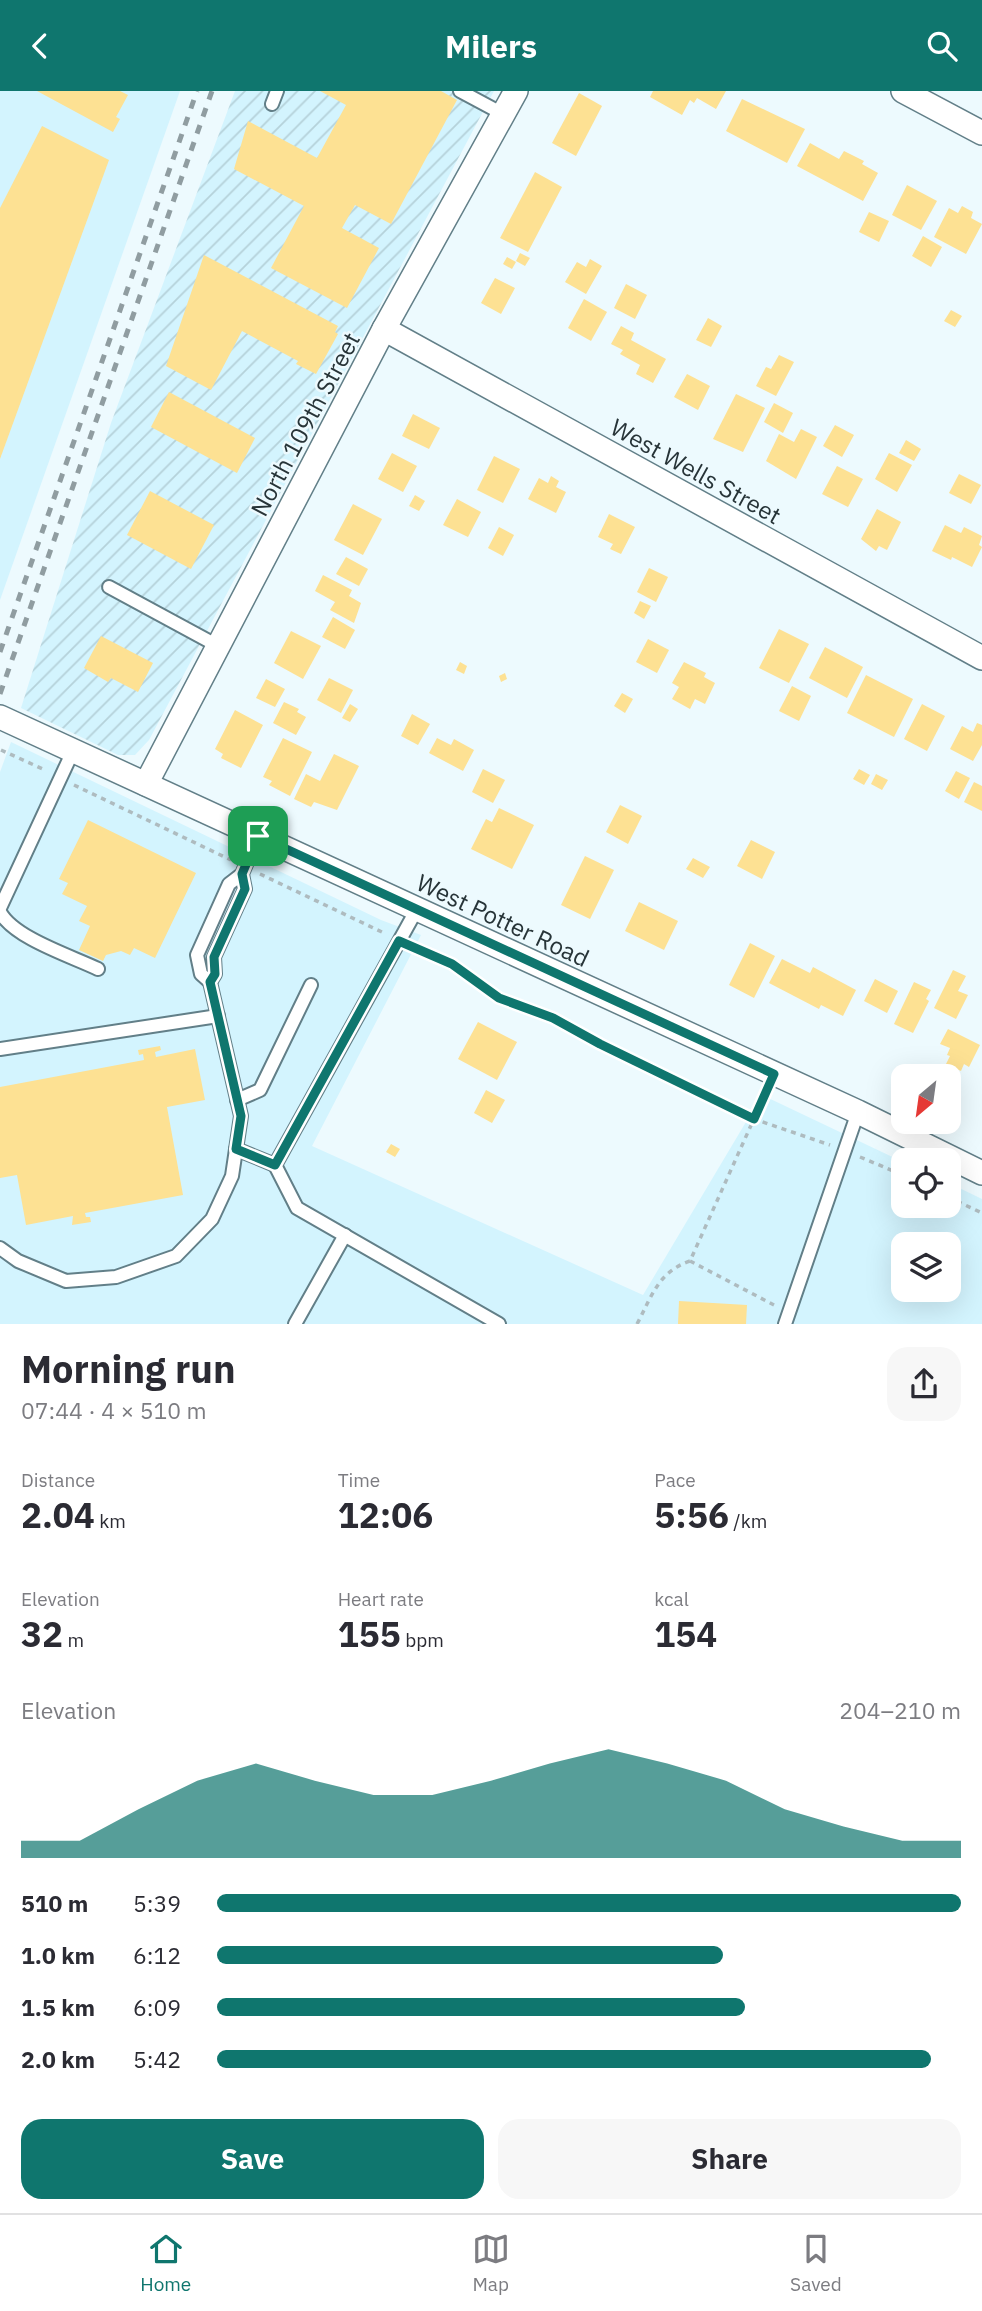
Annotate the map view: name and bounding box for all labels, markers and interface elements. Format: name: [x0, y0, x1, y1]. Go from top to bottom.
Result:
text: Milers: [445, 25, 537, 67]
icon: back: [21, 27, 59, 65]
icon: search: [923, 27, 961, 65]
street label: North 109th Street: [243, 327, 367, 521]
street label: West Wells Street: [605, 411, 787, 531]
pin: [228, 806, 288, 866]
icon: arrive: [239, 817, 277, 855]
street label: West Potter Road: [412, 866, 594, 974]
north arrow: [891, 1064, 961, 1134]
map controls: [891, 1064, 961, 1302]
button: locate: [891, 1148, 961, 1218]
button: layers: [891, 1232, 961, 1302]
text: Morning run: [21, 1344, 236, 1393]
button: share: [887, 1347, 961, 1421]
text: 07:44 · 4 × 510 m: [21, 1395, 207, 1425]
text: Distance: [21, 1468, 95, 1492]
text: Time: [338, 1468, 380, 1492]
text: Pace: [654, 1468, 696, 1492]
text: 2.04: [21, 1492, 95, 1538]
text: 12:06: [338, 1492, 433, 1538]
text: 5:56: [654, 1492, 729, 1538]
text: km: [95, 1509, 126, 1533]
text: /km: [729, 1509, 767, 1533]
text: Elevation: [21, 1587, 100, 1611]
text: Heart rate: [338, 1587, 424, 1611]
text: kcal: [654, 1587, 689, 1611]
text: 32: [21, 1611, 63, 1657]
text: 155: [338, 1611, 401, 1657]
text: 154: [654, 1611, 717, 1657]
text: m: [63, 1628, 84, 1652]
text: bpm: [401, 1628, 444, 1652]
text: Elevation: [21, 1695, 116, 1725]
text: 204–210 m: [839, 1695, 961, 1725]
text: 510 m: [21, 1888, 88, 1918]
text: 5:39: [133, 1888, 181, 1918]
text: 1.0 km: [21, 1940, 95, 1970]
text: 6:12: [133, 1940, 181, 1970]
text: 1.5 km: [21, 1992, 95, 2022]
text: 6:09: [133, 1992, 181, 2022]
text: 2.0 km: [21, 2044, 95, 2074]
text: 5:42: [133, 2044, 181, 2074]
button: Save: [21, 2119, 484, 2199]
button: Share: [498, 2119, 961, 2199]
tab: Home: [140, 2230, 191, 2296]
tab: Map: [472, 2230, 510, 2296]
tab: Saved: [790, 2230, 842, 2296]

